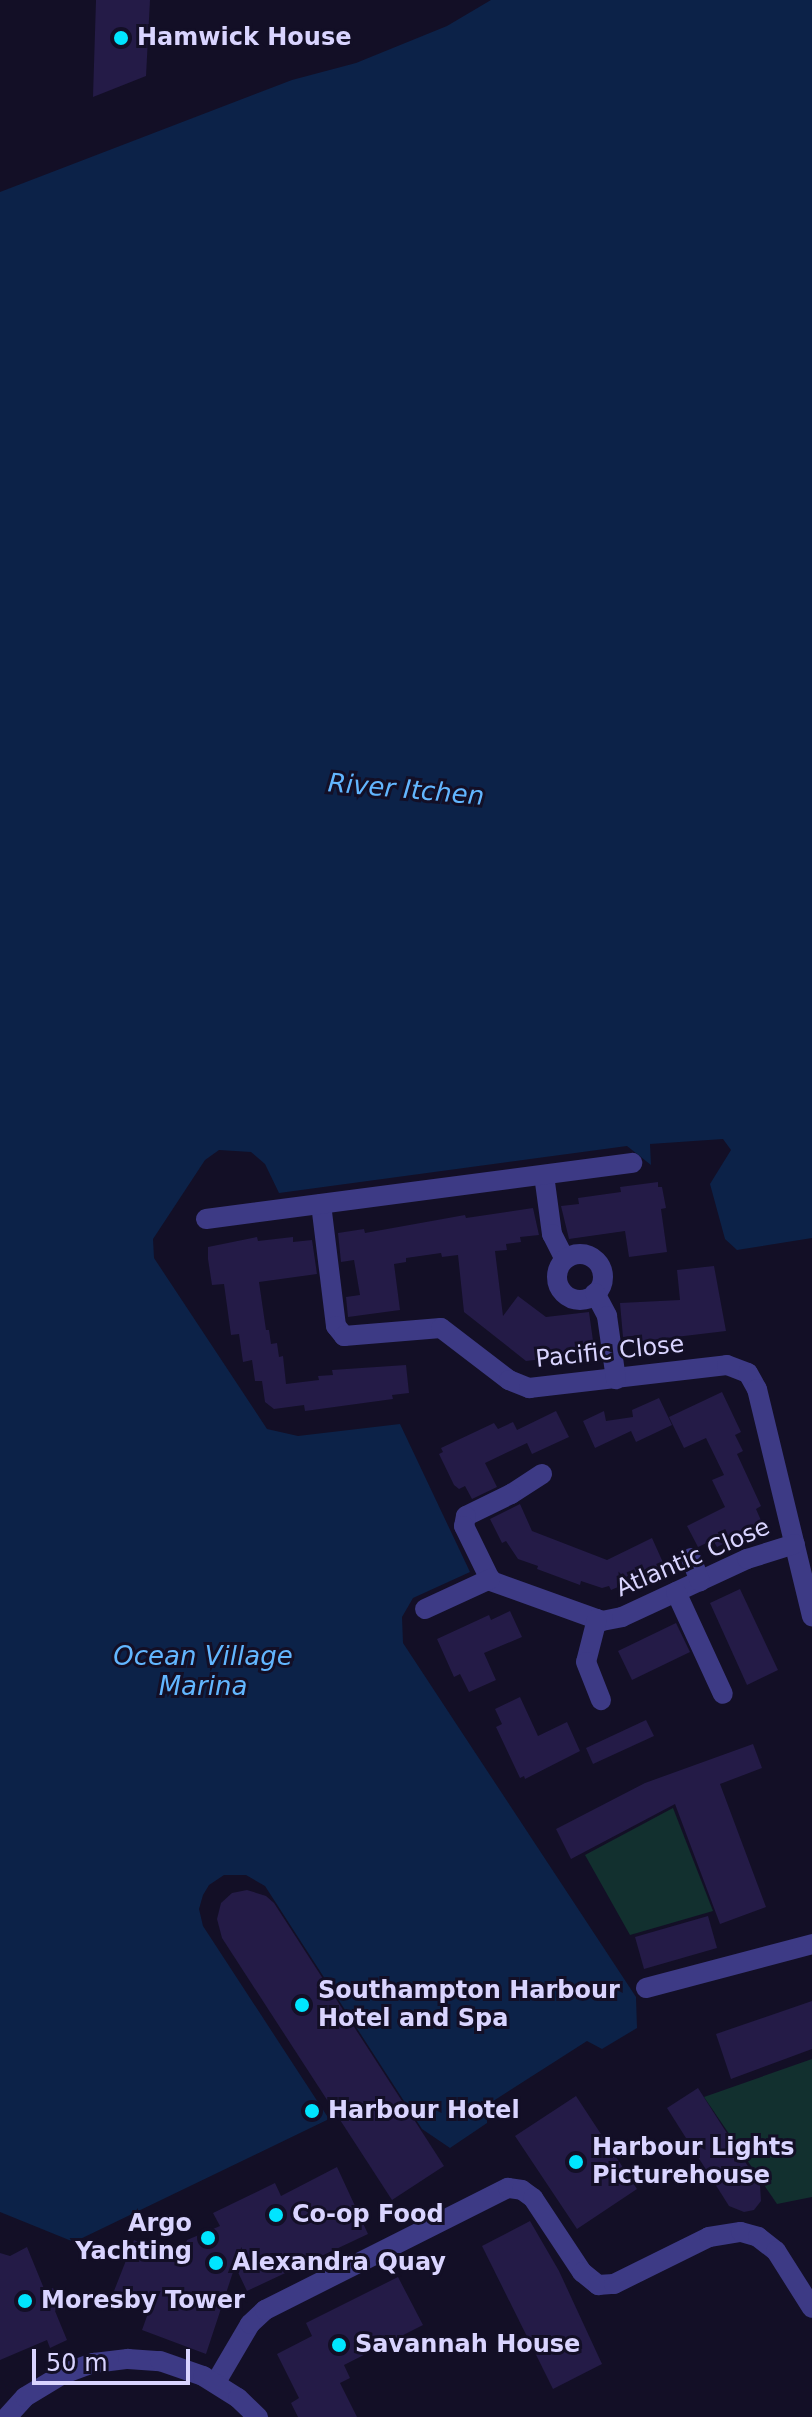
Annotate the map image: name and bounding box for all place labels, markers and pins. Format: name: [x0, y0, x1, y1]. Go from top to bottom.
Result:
place label: Hamwick House: [137, 24, 351, 52]
marker: Hamwick House: [112, 29, 130, 47]
place label: Southampton Harbour Hotel and Spa: [318, 1977, 620, 2033]
marker: Southampton Harbour Hotel and Spa: [293, 1996, 311, 2014]
place label: Harbour Hotel: [328, 2097, 520, 2125]
marker: Harbour Hotel: [303, 2102, 321, 2120]
place label: Harbour Lights Picturehouse: [592, 2134, 795, 2190]
marker: Harbour Lights Picturehouse: [567, 2153, 585, 2171]
place label: Co-op Food: [292, 2201, 444, 2229]
marker: Co-op Food: [267, 2206, 285, 2224]
place label: Argo Yachting: [75, 2210, 192, 2266]
marker: Argo Yachting: [199, 2229, 217, 2247]
place label: Alexandra Quay: [232, 2249, 446, 2277]
marker: Alexandra Quay: [207, 2254, 225, 2272]
place label: Moresby Tower: [41, 2287, 245, 2315]
marker: Moresby Tower: [16, 2292, 34, 2310]
place label: Savannah House: [355, 2331, 580, 2359]
marker: Savannah House: [330, 2336, 348, 2354]

